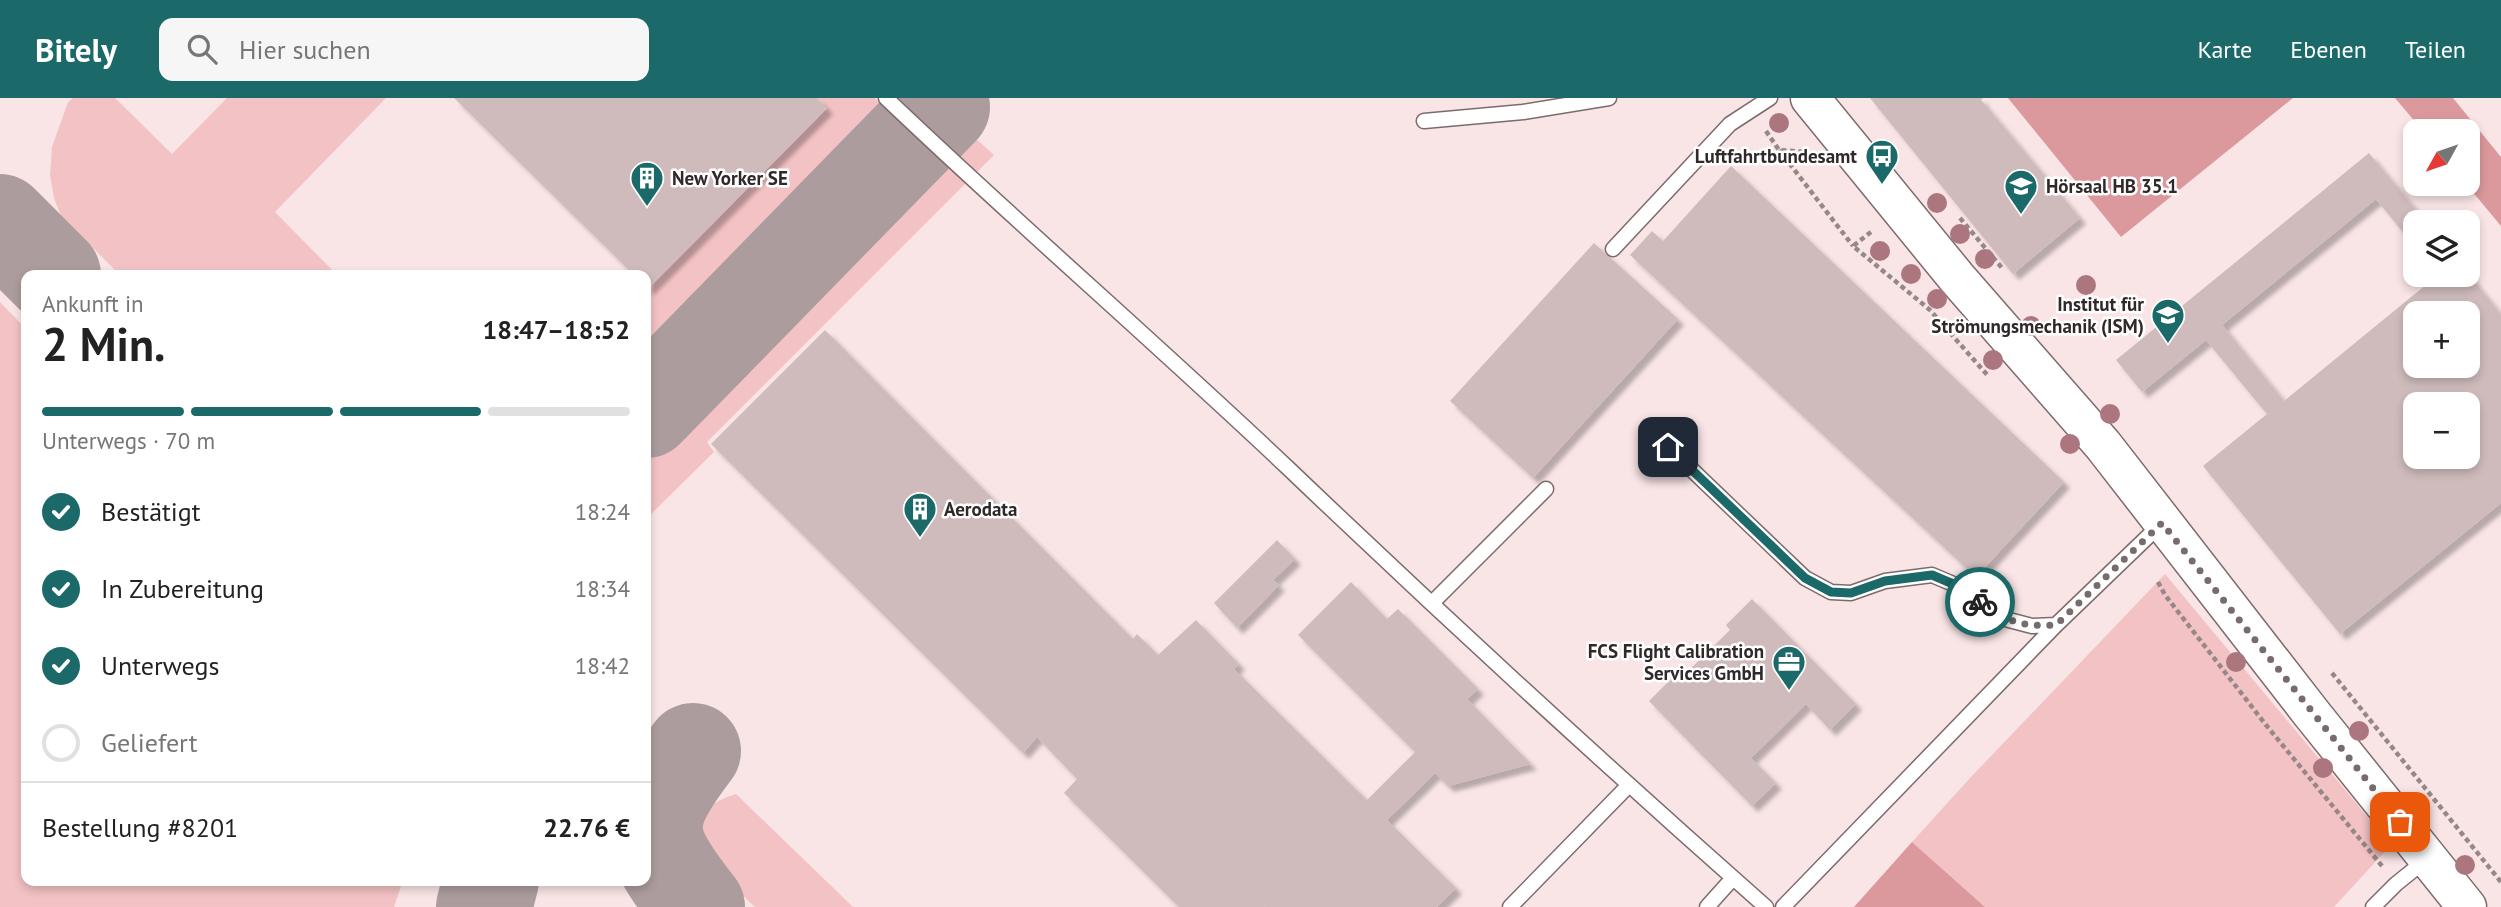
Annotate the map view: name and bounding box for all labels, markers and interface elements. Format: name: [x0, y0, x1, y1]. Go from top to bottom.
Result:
search box: [159, 18, 649, 81]
text: Bitely: [35, 28, 117, 71]
icon: search: [183, 30, 221, 68]
text: Hier suchen: [239, 33, 371, 66]
text: Karte: [2198, 34, 2252, 65]
text: Ebenen: [2290, 34, 2367, 65]
text: Teilen: [2405, 34, 2466, 65]
north arrow: [2403, 119, 2480, 196]
map controls: [2403, 119, 2480, 469]
bus stop icon: Luftfahrtbundesamt: [1863, 137, 1901, 186]
place label: Luftfahrtbundesamt: [1695, 144, 1857, 168]
building icon: New Yorker SE: [628, 159, 666, 208]
place label: New Yorker SE: [672, 166, 788, 190]
school or university icon: Hörsaal HB 35.1: [2002, 167, 2040, 216]
place label: Hörsaal HB 35.1: [2046, 174, 2178, 198]
button: layers: [2403, 210, 2480, 287]
text: Ankunft in: [42, 289, 144, 318]
place label: Institut für Strömungsmechanik (ISM): [1931, 292, 2144, 338]
school or university icon: Institut für Strömungsmechanik (ISM): [2149, 296, 2187, 345]
button: +: [2403, 301, 2480, 378]
text: 18:47–18:52: [483, 313, 630, 346]
text: 2 Min.: [42, 314, 165, 374]
button: −: [2403, 392, 2480, 469]
pin: [1638, 417, 1698, 477]
text: Unterwegs · 70 m: [42, 426, 215, 455]
icon: home: [1649, 428, 1687, 466]
building icon: Aerodata: [901, 490, 939, 539]
icon: check: [42, 493, 80, 531]
text: Bestätigt: [101, 495, 201, 528]
text: 18:24: [575, 497, 630, 526]
place label: Aerodata: [944, 497, 1017, 521]
courier: [1945, 567, 2015, 637]
icon: check: [42, 570, 80, 608]
text: In Zubereitung: [101, 572, 264, 605]
text: 18:34: [575, 574, 630, 603]
icon: bike: [1961, 583, 1999, 621]
place label: FCS Flight Calibration Services GmbH: [1588, 639, 1764, 685]
office icon: FCS Flight Calibration Services GmbH: [1770, 643, 1808, 692]
icon: check: [42, 647, 80, 685]
text: Unterwegs: [101, 649, 219, 682]
text: 18:42: [575, 651, 630, 680]
text: Geliefert: [101, 726, 198, 759]
pin: [2370, 792, 2430, 852]
icon: bag: [2381, 803, 2419, 841]
text: Bestellung #8201: [42, 811, 238, 844]
text: 22.76 €: [543, 811, 630, 844]

